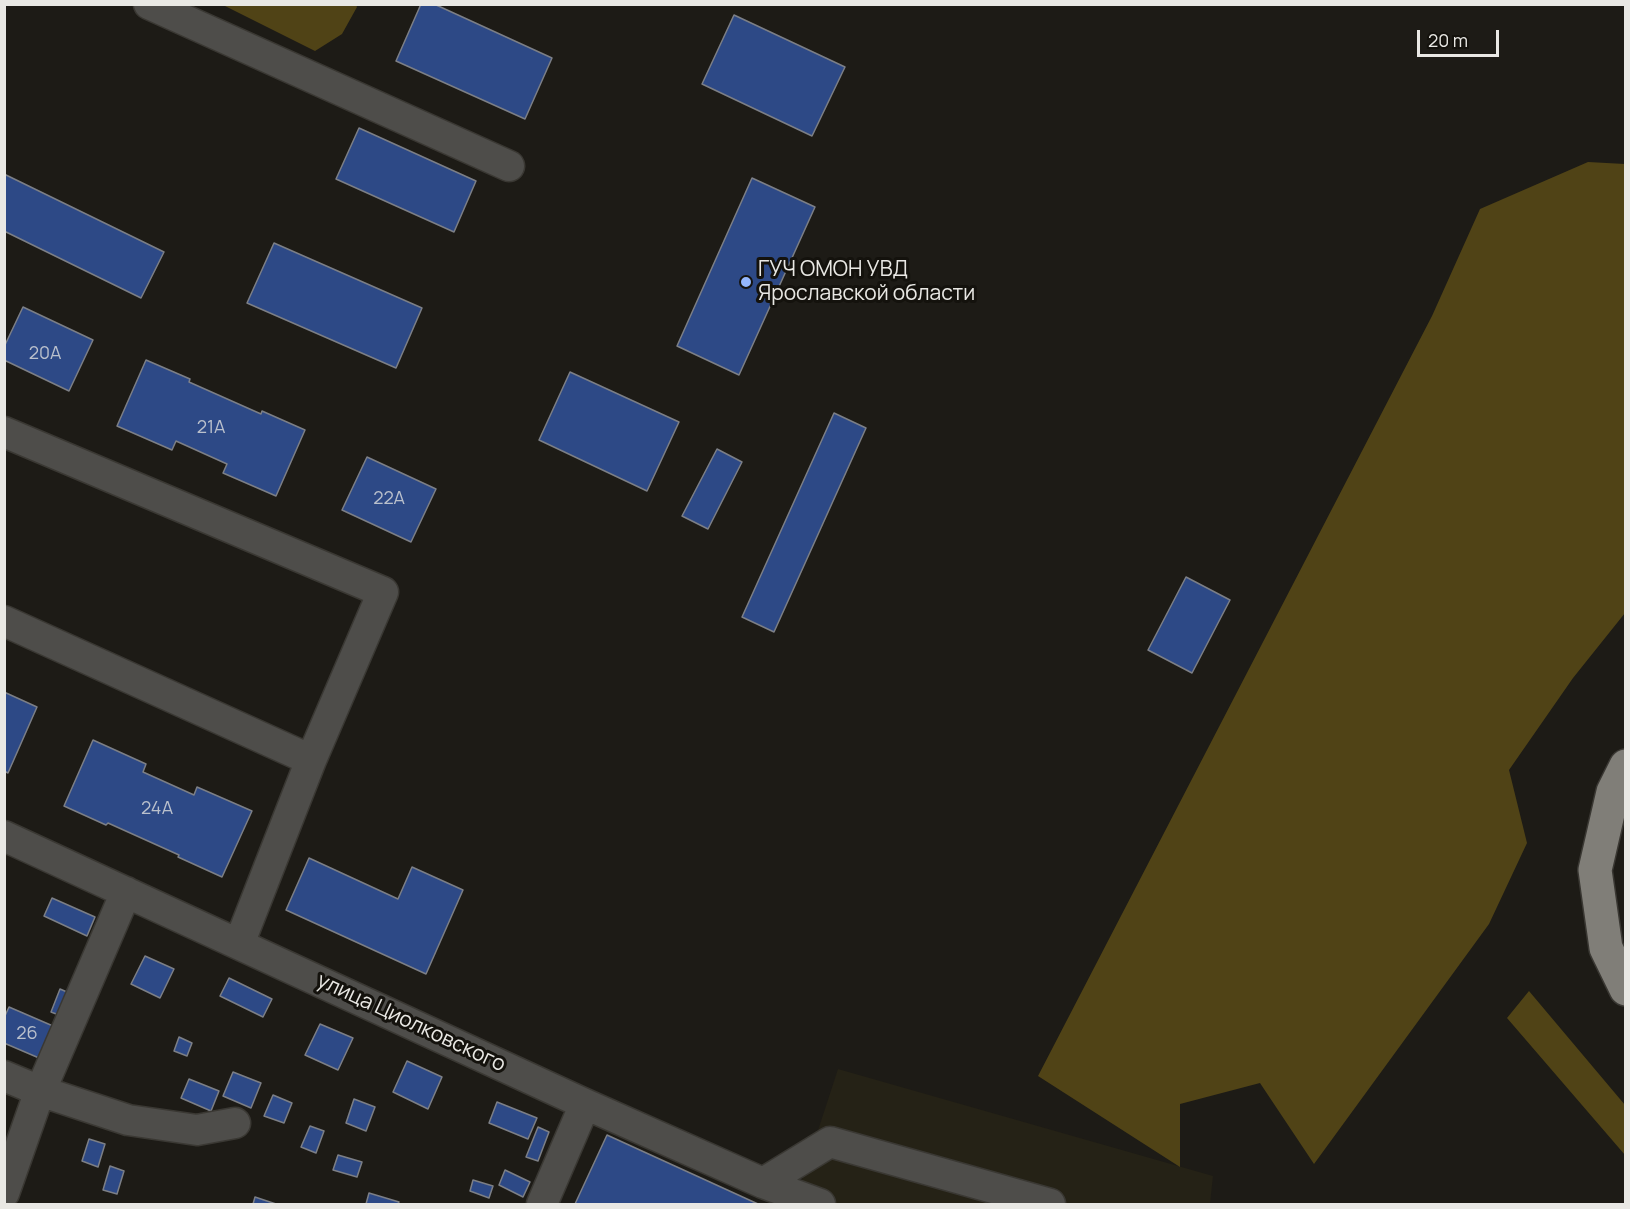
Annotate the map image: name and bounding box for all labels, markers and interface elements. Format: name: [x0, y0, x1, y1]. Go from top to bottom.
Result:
scale bar: [1420, 18, 1502, 56]
text: 20 m: [1428, 28, 1468, 52]
place label: ГУЧ ОМОН УВД Ярославской области: [758, 257, 975, 307]
marker: ГУЧ ОМОН УВД Ярославской области: [739, 275, 753, 289]
house number: 20А: [29, 343, 61, 365]
house number: 21А: [197, 417, 225, 439]
house number: 22А: [373, 488, 405, 510]
house number: 24А: [141, 798, 173, 820]
street label: улица Циолковского: [313, 968, 509, 1078]
house number: 26: [16, 1023, 38, 1045]

